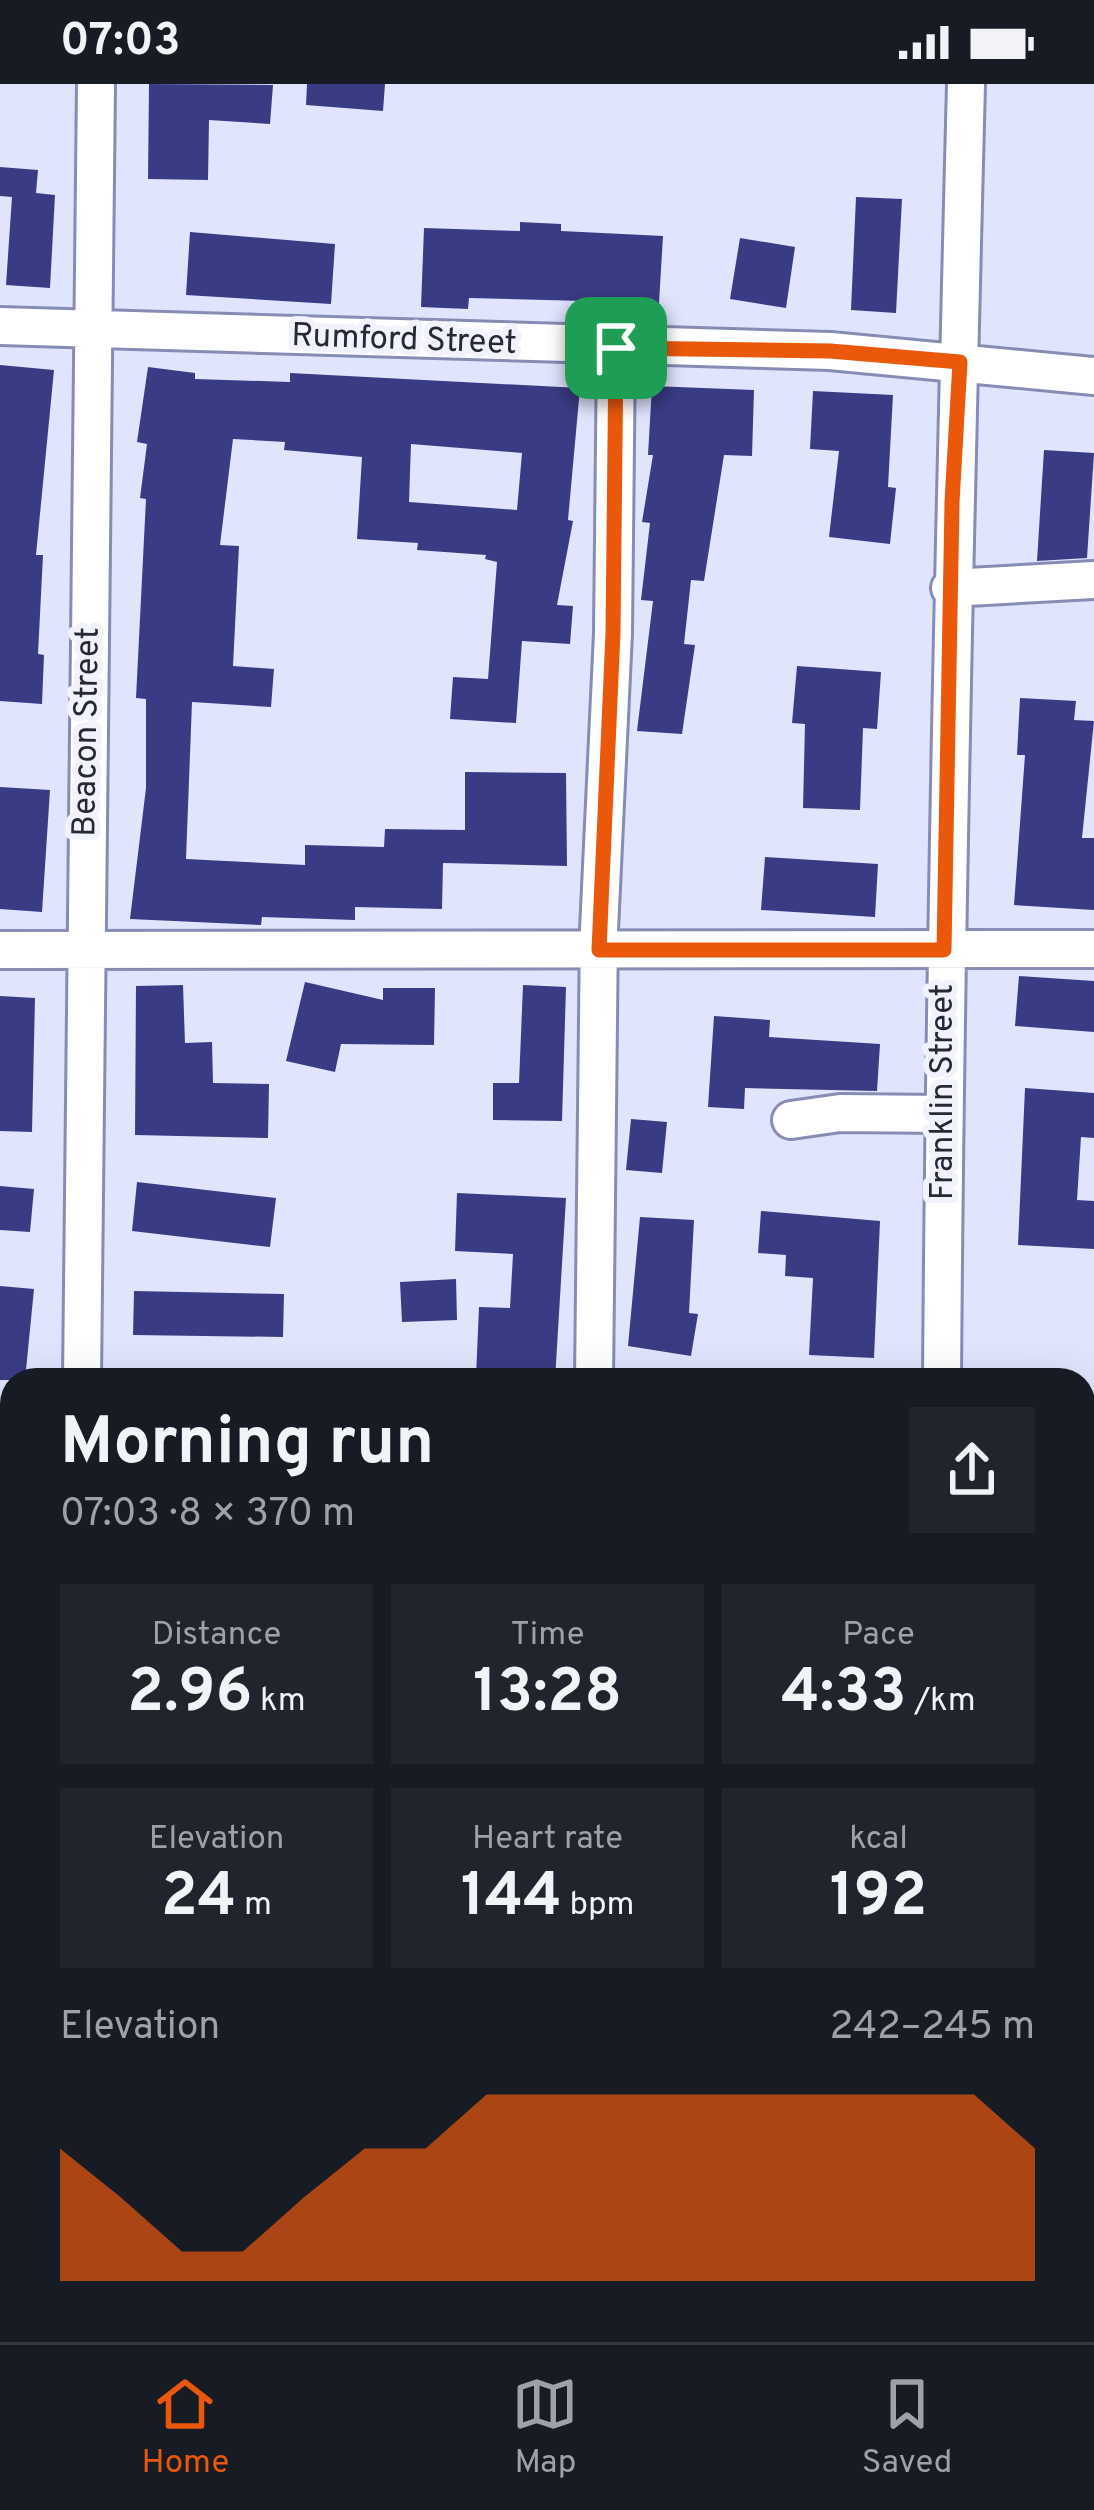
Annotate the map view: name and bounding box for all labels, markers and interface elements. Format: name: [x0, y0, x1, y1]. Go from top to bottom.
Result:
text: 07:03: [60, 14, 180, 71]
pin: [565, 297, 667, 399]
icon: arrive: [583, 315, 649, 381]
street label: Rumford Street: [290, 316, 518, 366]
street label: Beacon Street: [65, 627, 111, 837]
street label: Franklin Street: [923, 984, 965, 1200]
text: Morning run: [60, 1404, 434, 1487]
button: share: [909, 1407, 1035, 1533]
text: 07:03 · 8 × 370 m: [60, 1491, 355, 1540]
text: Distance: [152, 1615, 281, 1657]
text: Time: [511, 1615, 584, 1657]
text: Pace: [842, 1615, 915, 1657]
text: 2.96: [127, 1657, 252, 1733]
text: 13:28: [473, 1657, 622, 1733]
text: 4:33: [781, 1657, 906, 1733]
text: km: [252, 1681, 306, 1723]
text: /km: [906, 1681, 976, 1723]
text: Elevation: [149, 1819, 284, 1861]
text: Heart rate: [472, 1819, 623, 1861]
text: kcal: [849, 1819, 908, 1861]
text: 24: [161, 1861, 236, 1937]
text: 144: [461, 1861, 562, 1937]
text: 192: [830, 1861, 927, 1937]
text: m: [236, 1885, 272, 1927]
text: bpm: [562, 1885, 634, 1927]
text: Elevation: [60, 2004, 220, 2053]
text: 242–245 m: [829, 2004, 1035, 2053]
tab: Home: [142, 2371, 229, 2485]
tab: Map: [512, 2371, 578, 2485]
tab: Saved: [862, 2371, 952, 2485]

